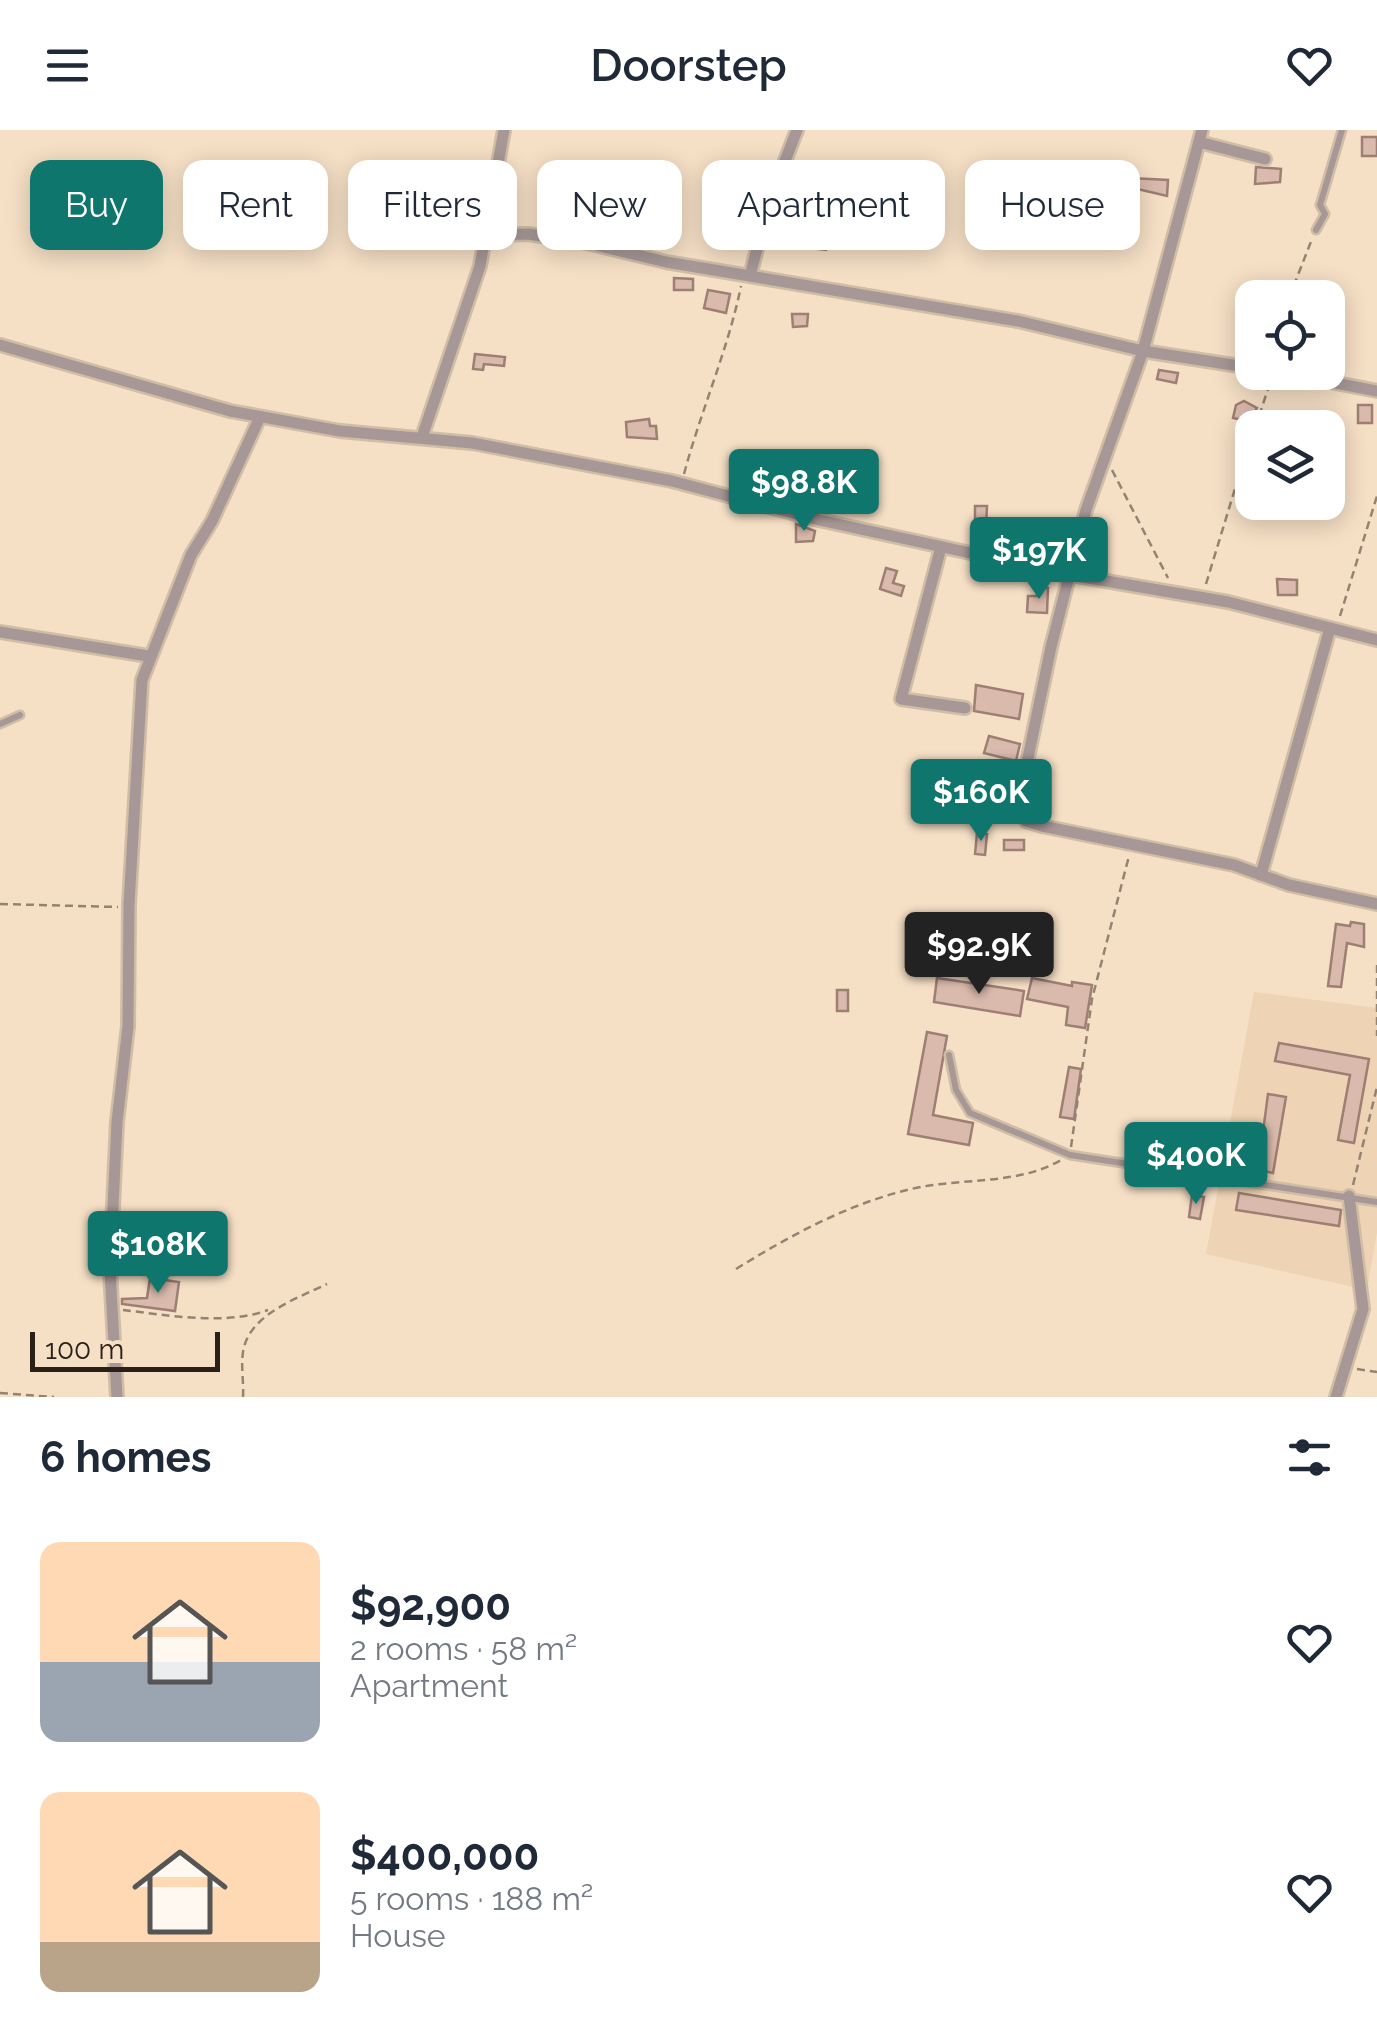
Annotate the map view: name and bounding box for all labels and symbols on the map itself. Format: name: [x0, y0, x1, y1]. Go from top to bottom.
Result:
pin: $98.8K: [723, 449, 885, 534]
pin: $197K: [969, 517, 1109, 602]
pin: $160K: [911, 759, 1051, 844]
pin: $92.9K: [898, 912, 1060, 997]
pin: $400K: [1126, 1122, 1266, 1207]
pin: $108K: [88, 1211, 228, 1296]
scale bar: [30, 1327, 220, 1372]

